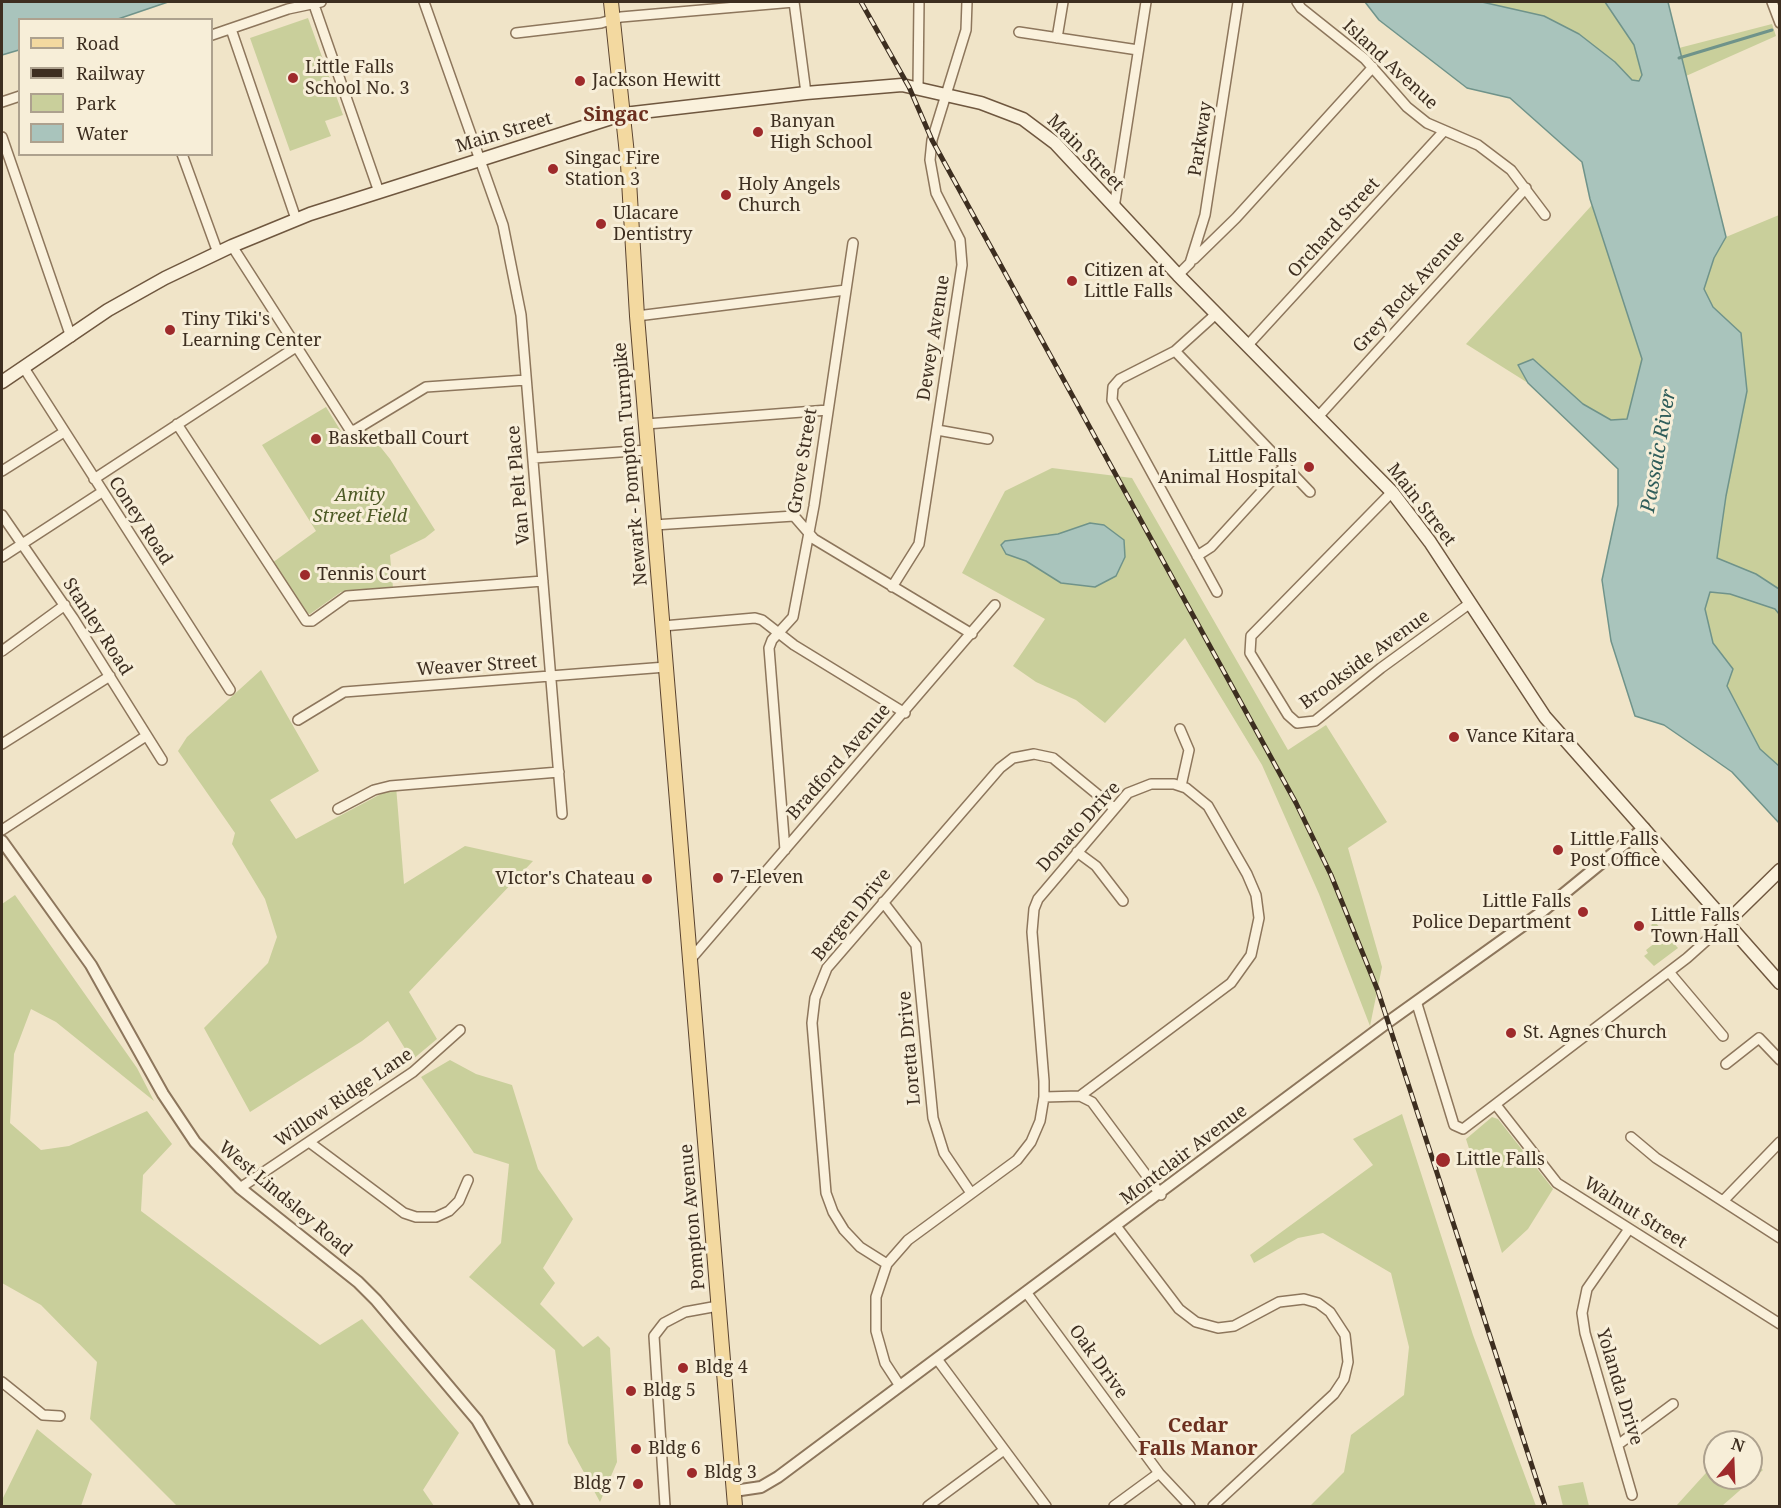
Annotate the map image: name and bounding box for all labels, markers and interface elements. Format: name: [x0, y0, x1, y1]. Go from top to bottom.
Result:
street label: Island Avenue: [1338, 15, 1442, 115]
legend: [18, 18, 213, 156]
text: Road: [76, 31, 119, 55]
place label: Little Falls School No. 3: [305, 57, 409, 100]
text: Railway: [76, 61, 145, 85]
place label: Jackson Hewitt: [592, 70, 721, 92]
marker: Little Falls School No. 3: [286, 71, 300, 85]
marker: Jackson Hewitt: [573, 74, 587, 88]
text: Park: [76, 91, 116, 115]
street label: Parkway: [1184, 100, 1218, 178]
district label: Singac: [583, 103, 649, 127]
street label: Main Street: [453, 108, 555, 158]
street label: Main Street: [1042, 110, 1128, 196]
place label: Banyan High School: [770, 111, 872, 154]
text: Water: [76, 121, 128, 145]
marker: Banyan High School: [751, 125, 765, 139]
place label: Singac Fire Station 3: [565, 148, 660, 190]
marker: Singac Fire Station 3: [546, 162, 560, 176]
place label: Holy Angels Church: [738, 174, 840, 216]
street label: Orchard Street: [1284, 174, 1384, 282]
marker: Holy Angels Church: [719, 188, 733, 202]
place label: Ulacare Dentistry: [613, 203, 693, 246]
marker: Ulacare Dentistry: [594, 217, 608, 231]
street label: Grey Rock Avenue: [1349, 227, 1469, 357]
place label: Citizen at Little Falls: [1084, 260, 1173, 302]
street label: Dewey Avenue: [913, 274, 955, 402]
marker: Citizen at Little Falls: [1065, 274, 1079, 288]
place label: Tiny Tiki's Learning Center: [182, 309, 322, 352]
marker: Tiny Tiki's Learning Center: [163, 323, 177, 337]
street label: Newark - Pompton Turnpike: [610, 341, 652, 587]
water label: Passaic River: [1636, 388, 1682, 514]
street label: Grove Street: [784, 407, 822, 515]
street label: Van Pelt Place: [503, 424, 535, 546]
place label: Basketball Court: [328, 428, 469, 450]
marker: Basketball Court: [309, 432, 323, 446]
place label: Little Falls Animal Hospital: [1158, 446, 1297, 488]
street label: Main Street: [1382, 459, 1460, 551]
marker: Little Falls Animal Hospital: [1302, 460, 1316, 474]
street label: Coney Road: [103, 473, 177, 569]
park label: Amity Street Field: [313, 485, 407, 528]
place label: Tennis Court: [317, 564, 426, 586]
marker: Tennis Court: [298, 568, 312, 582]
street label: Stanley Road: [58, 574, 136, 680]
street label: Brookside Avenue: [1296, 606, 1434, 714]
street label: Weaver Street: [416, 651, 538, 681]
street label: Bradford Avenue: [783, 700, 895, 824]
place label: Vance Kitara: [1466, 726, 1575, 748]
marker: Vance Kitara: [1447, 730, 1461, 744]
street label: Donato Drive: [1033, 777, 1125, 877]
place label: Little Falls Post Office: [1570, 829, 1660, 872]
marker: Little Falls Post Office: [1551, 843, 1565, 857]
street label: Bergen Drive: [808, 864, 896, 966]
place label: 7-Eleven: [730, 867, 804, 889]
place label: VIctor's Chateau: [495, 868, 635, 890]
marker: 7-Eleven: [711, 871, 725, 885]
marker: VIctor's Chateau: [640, 872, 654, 886]
place label: Little Falls Police Department: [1412, 891, 1571, 934]
marker: Little Falls Police Department: [1576, 905, 1590, 919]
place label: Little Falls Town Hall: [1651, 905, 1740, 948]
marker: Little Falls Town Hall: [1632, 919, 1646, 933]
street label: Loretta Drive: [894, 990, 926, 1106]
place label: St. Agnes Church: [1523, 1022, 1667, 1044]
marker: St. Agnes Church: [1504, 1026, 1518, 1040]
street label: Willow Ridge Lane: [271, 1044, 417, 1152]
street label: Montclair Avenue: [1116, 1100, 1252, 1210]
street label: West Lindsley Road: [214, 1137, 356, 1261]
street label: Pompton Avenue: [676, 1143, 710, 1291]
place label: Little Falls: [1456, 1149, 1545, 1171]
marker: Little Falls: [1434, 1151, 1452, 1169]
street label: Walnut Street: [1579, 1173, 1691, 1253]
street label: Oak Drive: [1064, 1321, 1132, 1403]
street label: Yolanda Drive: [1591, 1326, 1647, 1448]
place label: Bldg 4: [695, 1357, 748, 1379]
marker: Bldg 4: [676, 1361, 690, 1375]
place label: Bldg 5: [643, 1380, 696, 1402]
marker: Bldg 5: [624, 1384, 638, 1398]
district label: Cedar Falls Manor: [1138, 1414, 1258, 1461]
north arrow: [1703, 1430, 1763, 1490]
text: N: [1729, 1432, 1748, 1457]
place label: Bldg 6: [648, 1438, 701, 1460]
marker: Bldg 6: [629, 1442, 643, 1456]
place label: Bldg 3: [704, 1462, 757, 1484]
marker: Bldg 3: [685, 1466, 699, 1480]
place label: Bldg 7: [573, 1473, 626, 1495]
marker: Bldg 7: [631, 1477, 645, 1491]

